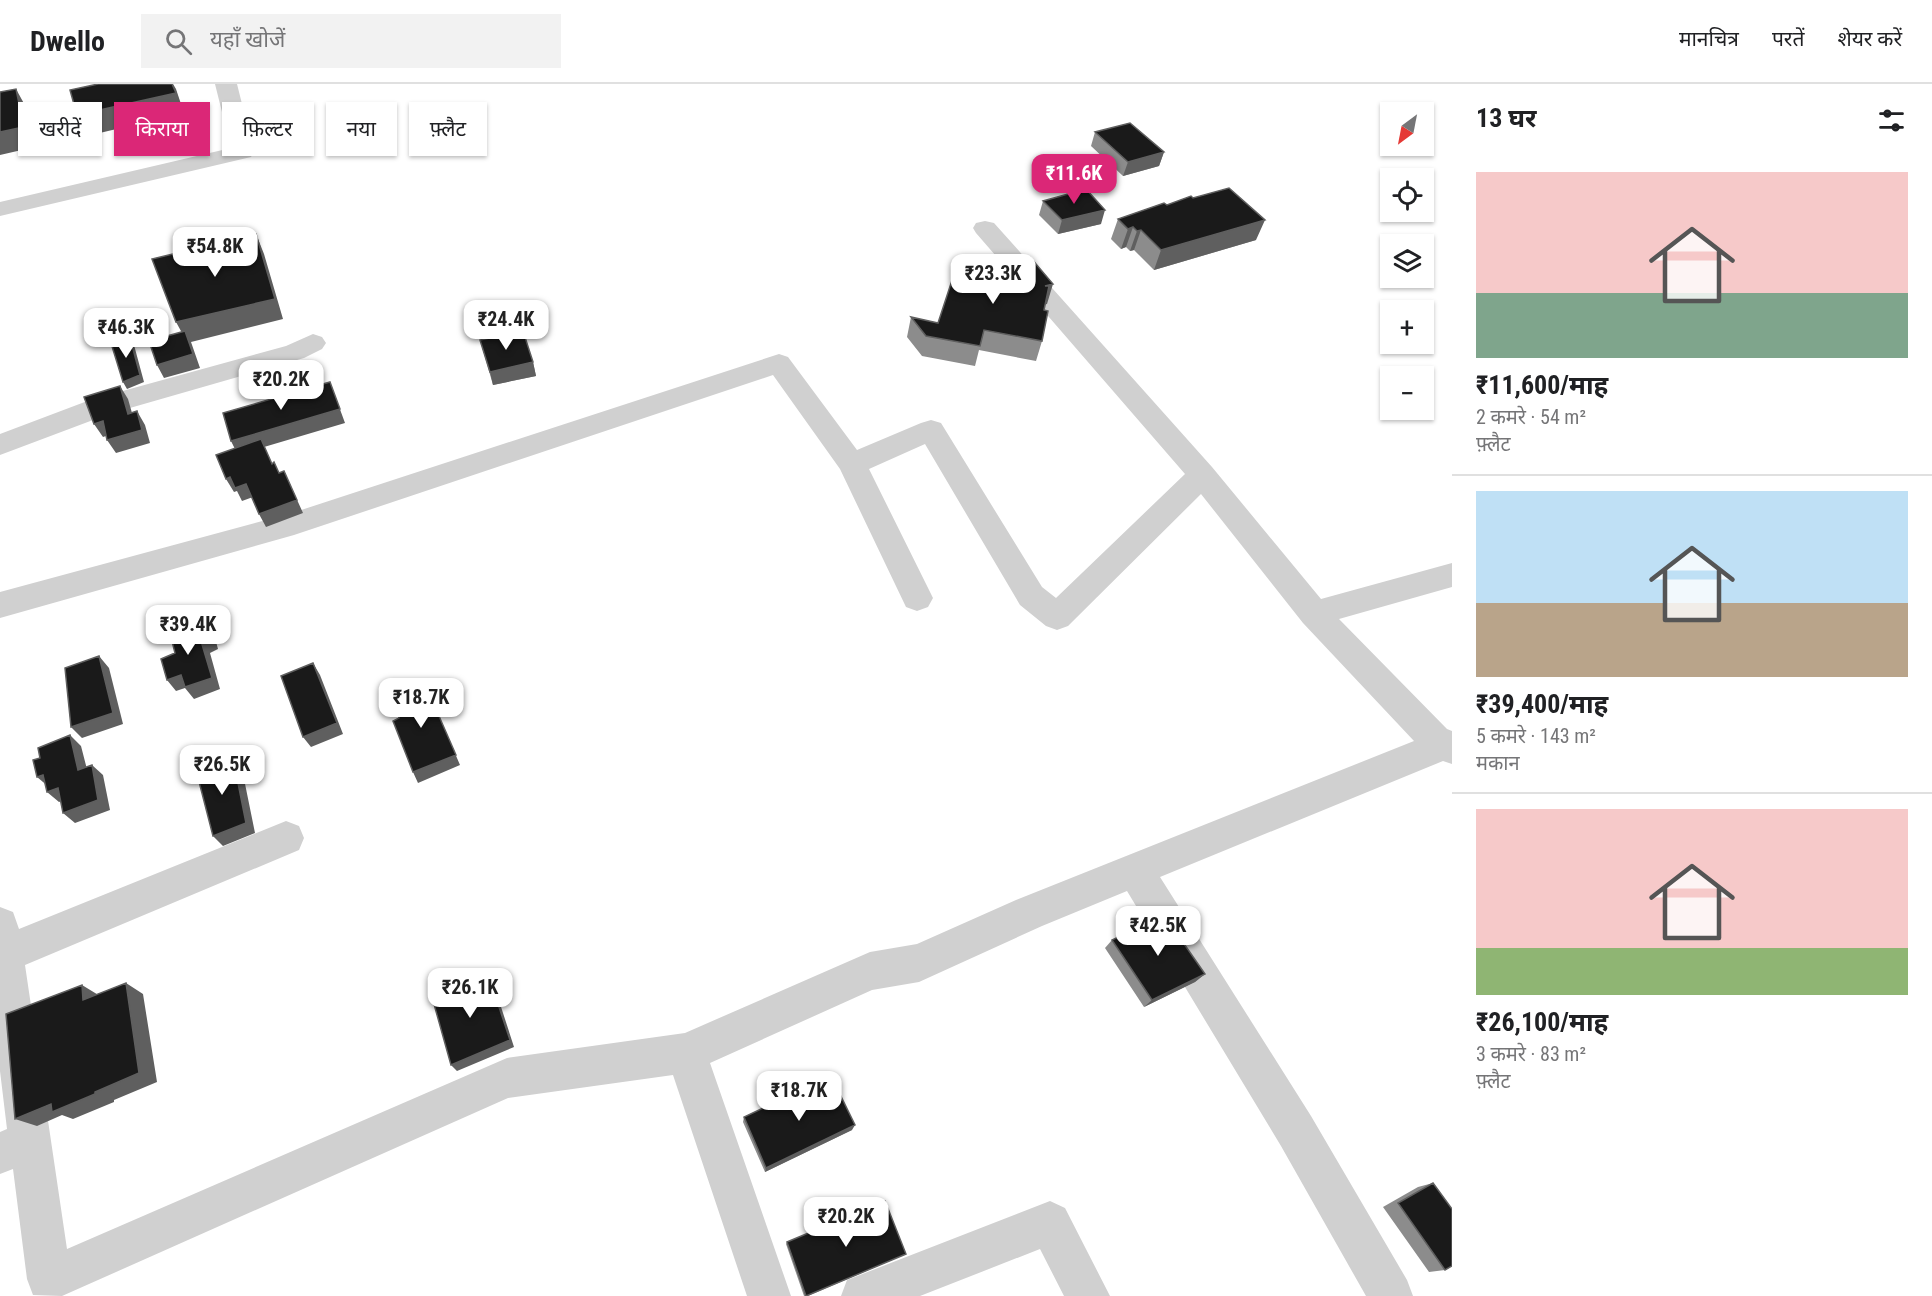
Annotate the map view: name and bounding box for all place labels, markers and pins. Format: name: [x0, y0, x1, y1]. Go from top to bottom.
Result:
pin: ₹11.6K: [1025, 154, 1123, 205]
pin: ₹54.8K: [166, 227, 264, 278]
pin: ₹23.3K: [944, 254, 1042, 305]
pin: ₹24.4K: [457, 300, 555, 351]
pin: ₹46.3K: [77, 308, 175, 359]
pin: ₹20.2K: [232, 360, 330, 411]
pin: ₹39.4K: [139, 605, 237, 656]
pin: ₹18.7K: [372, 678, 470, 729]
pin: ₹26.5K: [173, 745, 271, 796]
pin: ₹42.5K: [1109, 906, 1207, 957]
pin: ₹26.1K: [421, 968, 519, 1019]
pin: ₹18.7K: [750, 1071, 848, 1122]
pin: ₹20.2K: [797, 1197, 895, 1248]

